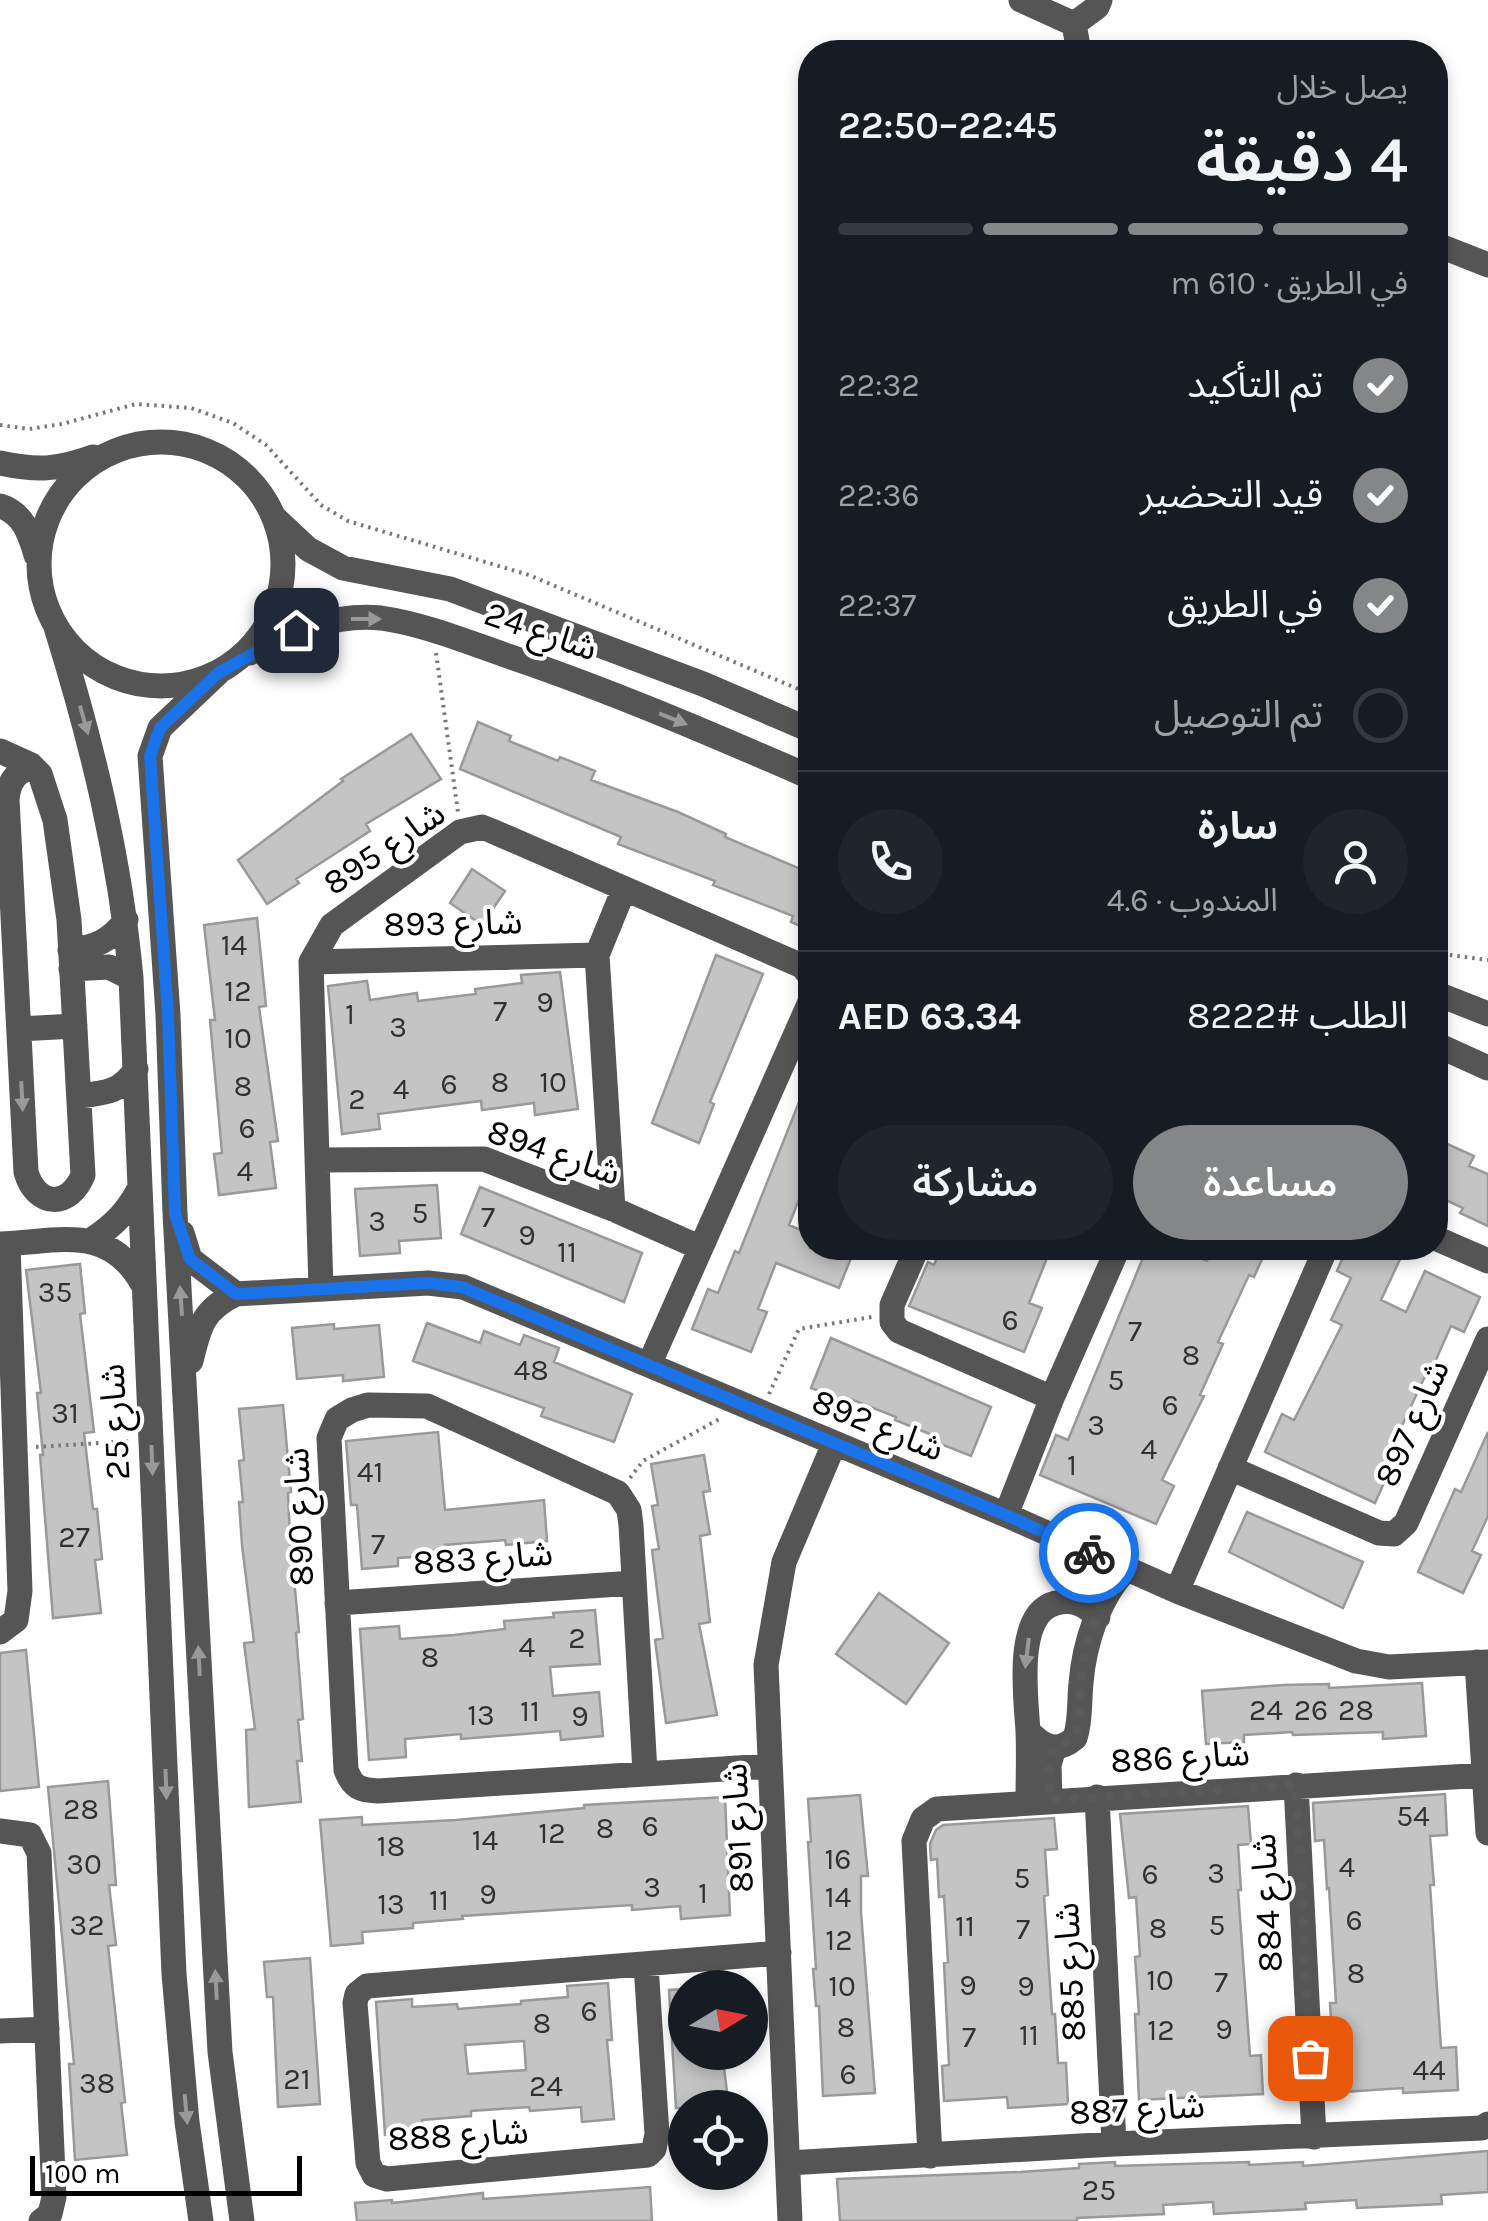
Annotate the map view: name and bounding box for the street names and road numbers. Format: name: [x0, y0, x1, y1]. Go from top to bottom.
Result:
street label: شارع 24: [478, 593, 603, 674]
street label: شارع 895: [315, 792, 456, 908]
street label: شارع 893: [383, 901, 523, 950]
street label: شارع 894: [481, 1110, 626, 1199]
street label: شارع 897: [1366, 1353, 1463, 1495]
street label: شارع 25: [91, 1362, 144, 1481]
street label: شارع 892: [804, 1380, 950, 1475]
street label: شارع 890: [276, 1447, 327, 1587]
street label: شارع 883: [412, 1533, 555, 1588]
street label: شارع 886: [1109, 1733, 1251, 1786]
street label: شارع 891: [714, 1762, 767, 1894]
street label: شارع 884: [1243, 1832, 1296, 1974]
street label: شارع 885: [1046, 1901, 1099, 2043]
street label: شارع 887: [1068, 2085, 1206, 2138]
street label: شارع 888: [386, 2111, 530, 2164]

